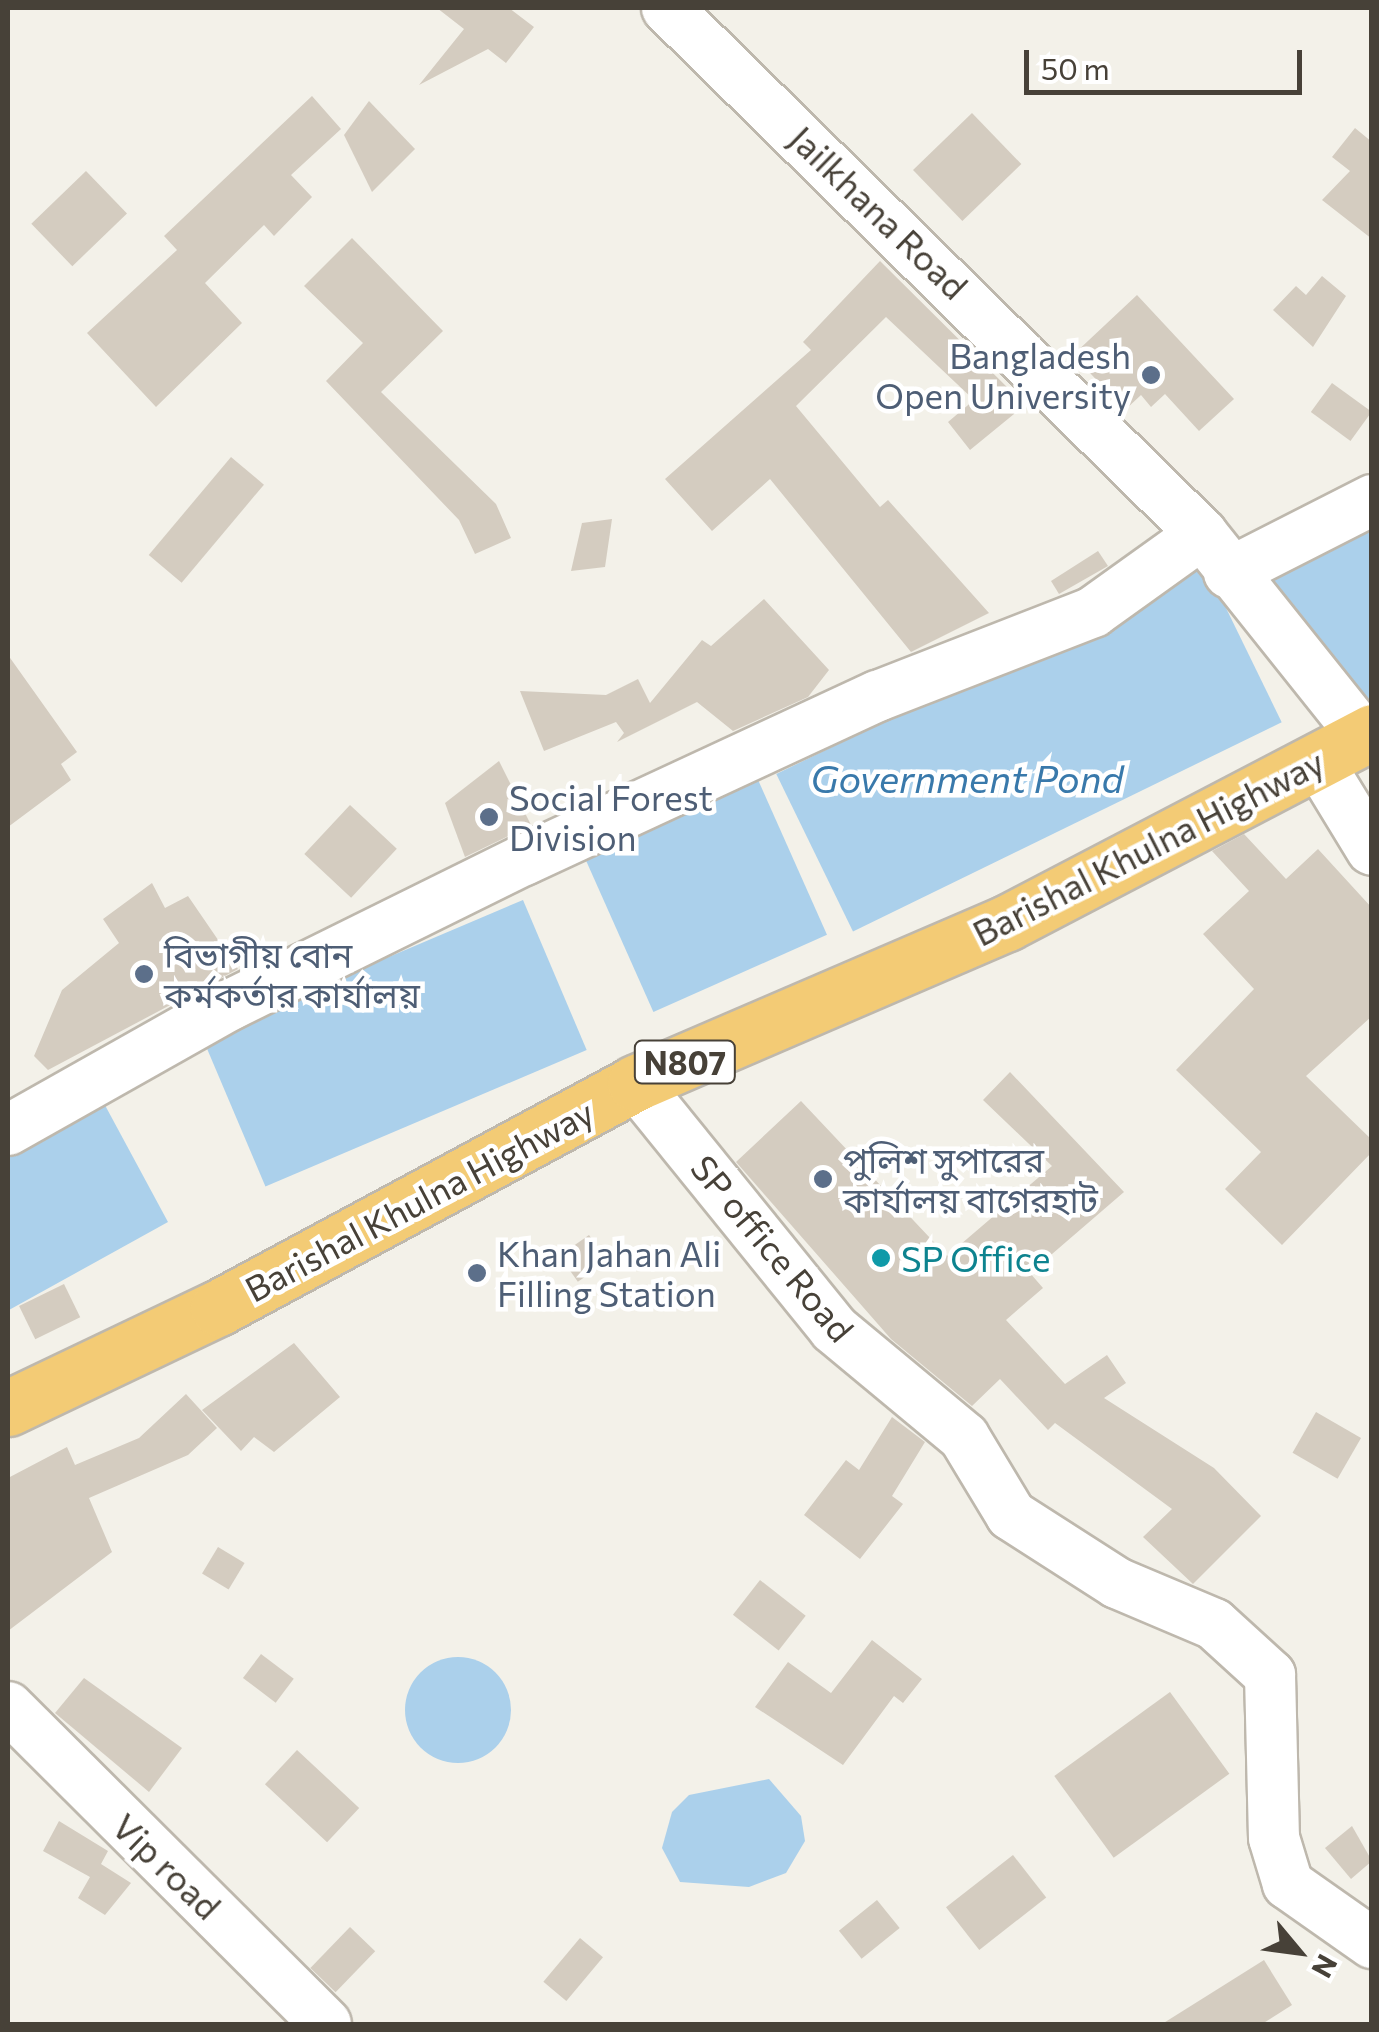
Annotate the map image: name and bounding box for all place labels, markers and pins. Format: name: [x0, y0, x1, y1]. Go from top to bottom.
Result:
place label: Bangladesh Open University: [875, 334, 1131, 416]
marker: Bangladesh Open University: [1140, 364, 1162, 386]
place label: Social Forest Division: [509, 776, 713, 858]
marker: Social Forest Division: [478, 806, 500, 828]
place label: বিভাগীয় বোন কর্মকর্তার কার্যালয়: [164, 933, 420, 1015]
marker: বিভাগীয় বোন কর্মকর্তার কার্যালয়: [133, 963, 155, 985]
place label: পুলিশ সুপারের কার্যালয় বাগেরহাট: [843, 1138, 1098, 1220]
marker: পুলিশ সুপারের কার্যালয় বাগেরহাট: [812, 1168, 834, 1190]
place label: Khan Jahan Ali Filling Station: [497, 1232, 721, 1314]
place label: SP Office: [901, 1237, 1050, 1279]
marker: SP Office: [870, 1247, 892, 1269]
marker: Khan Jahan Ali Filling Station: [466, 1262, 488, 1284]

